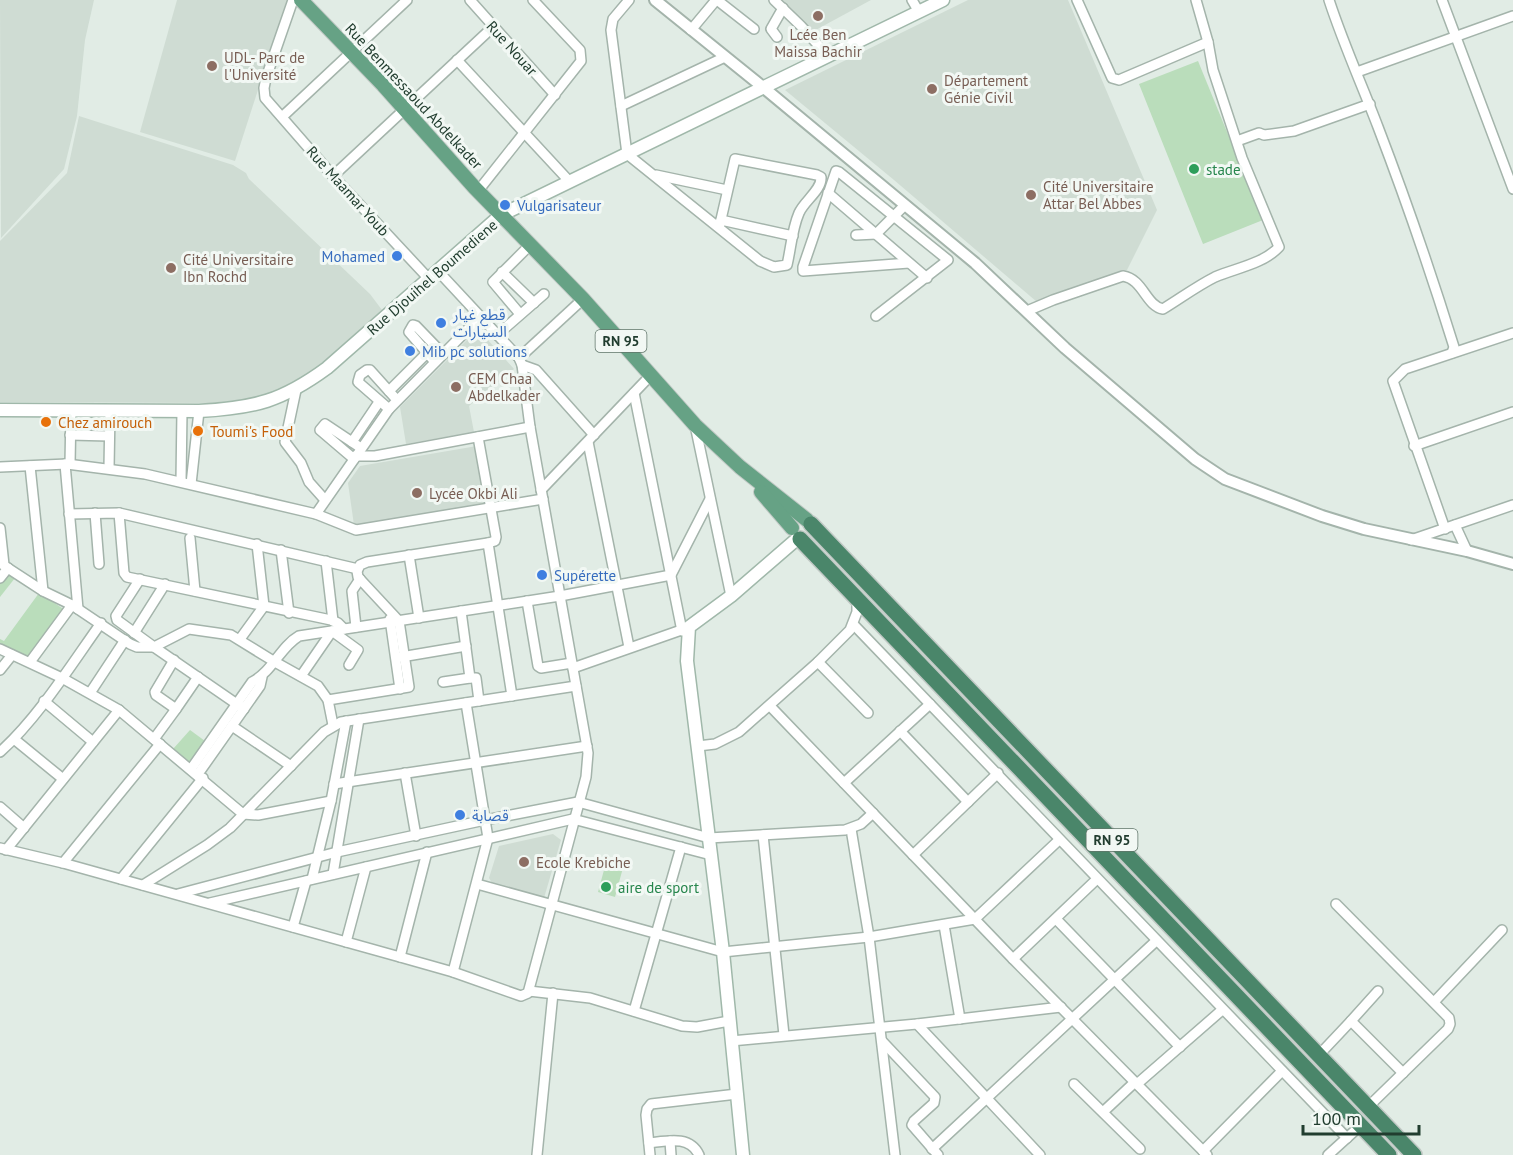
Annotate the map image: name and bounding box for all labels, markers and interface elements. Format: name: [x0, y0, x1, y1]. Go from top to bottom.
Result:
marker: Lcée Ben Maissa Bachir: [811, 9, 825, 23]
street label: Rue Nouar: [482, 17, 542, 79]
street label: Rue Benmessaoud Abdelkader: [341, 19, 487, 173]
place label: Lcée Ben Maissa Bachir: [774, 25, 862, 61]
place label: UDL- Parc de l'Université: [224, 48, 305, 84]
marker: UDL- Parc de l'Université: [205, 59, 219, 73]
place label: Département Génie Civil: [944, 71, 1028, 107]
marker: Département Génie Civil: [925, 82, 939, 96]
street label: Rue Maamar Youb: [303, 142, 393, 240]
place label: stade: [1206, 160, 1241, 179]
marker: stade: [1187, 162, 1201, 176]
place label: Cité Universitaire Attar Bel Abbes: [1043, 177, 1154, 213]
marker: Cité Universitaire Attar Bel Abbes: [1024, 188, 1038, 202]
place label: Vulgarisateur: [516, 196, 601, 215]
marker: Vulgarisateur: [498, 198, 512, 212]
street label: Rue Djouihel Boumediene: [363, 215, 501, 339]
place label: Mohamed: [322, 247, 385, 266]
marker: Mohamed: [390, 249, 404, 263]
place label: Cité Universitaire Ibn Rochd: [183, 250, 294, 286]
marker: Cité Universitaire Ibn Rochd: [164, 261, 178, 275]
place label: قطع غيار السيارات: [452, 305, 507, 341]
marker: قطع غيار السيارات: [434, 316, 448, 330]
road number: RN 95: [596, 330, 646, 352]
place label: Mib pc solutions: [422, 342, 527, 361]
marker: Mib pc solutions: [403, 344, 417, 358]
place label: CEM Chaa Abdelkader: [468, 369, 540, 405]
marker: CEM Chaa Abdelkader: [449, 380, 463, 394]
place label: Chez amirouch: [58, 413, 152, 432]
marker: Chez amirouch: [39, 415, 53, 429]
place label: Toumi's Food: [210, 422, 293, 441]
marker: Toumi's Food: [191, 424, 205, 438]
place label: Lycée Okbi Ali: [429, 484, 518, 503]
marker: Lycée Okbi Ali: [410, 486, 424, 500]
place label: Supérette: [554, 566, 616, 585]
marker: Supérette: [535, 568, 549, 582]
place label: قصابة: [472, 806, 509, 825]
marker: قصابة: [453, 808, 467, 822]
road number: RN 95: [1086, 829, 1138, 851]
place label: Ecole Krebiche: [536, 853, 631, 872]
marker: Ecole Krebiche: [517, 855, 531, 869]
place label: aire de sport: [618, 878, 699, 897]
marker: aire de sport: [599, 880, 613, 894]
scale bar: [1303, 1098, 1418, 1136]
text: 100 m: [1312, 1107, 1361, 1130]

